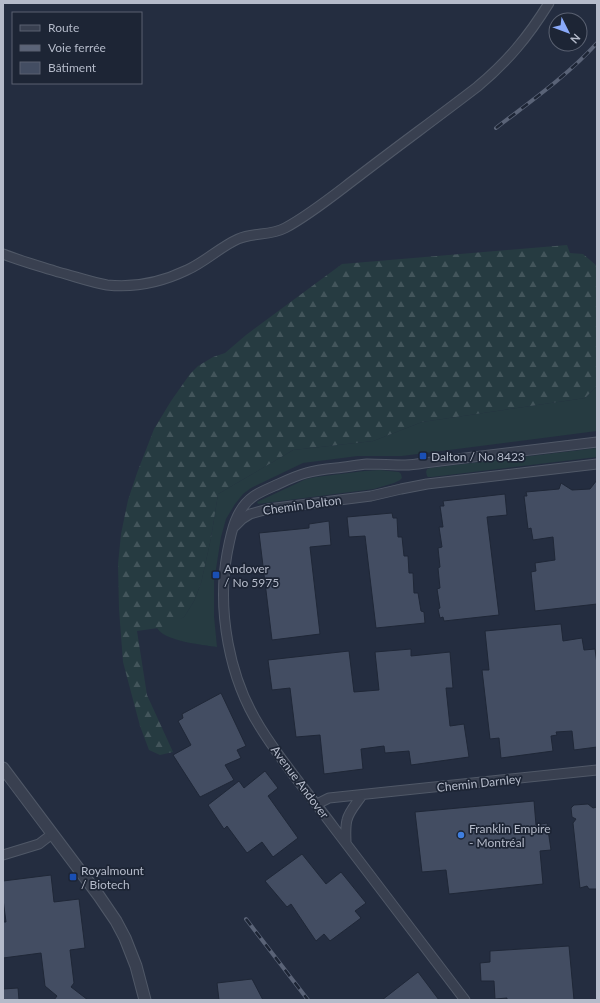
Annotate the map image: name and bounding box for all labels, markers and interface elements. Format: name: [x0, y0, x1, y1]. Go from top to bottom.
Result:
legend: [12, 12, 142, 84]
north arrow: [548, 12, 588, 52]
text: Route: [48, 20, 79, 35]
text: N: [568, 32, 583, 47]
text: Voie ferrée: [48, 40, 106, 55]
text: Bâtiment: [48, 60, 97, 75]
place label: Dalton / No 8423: [431, 449, 525, 464]
marker: Dalton / No 8423: [418, 451, 428, 461]
street label: Chemin Dalton: [262, 492, 342, 518]
place label: Andover / No 5975: [224, 561, 279, 590]
marker: Andover / No 5975: [211, 570, 221, 580]
street label: Avenue Andover: [268, 743, 333, 822]
street label: Chemin Darnley: [436, 771, 523, 795]
place label: Franklin Empire - Montréal: [469, 821, 550, 850]
marker: Franklin Empire - Montréal: [456, 830, 466, 840]
place label: Royalmount / Biotech: [81, 863, 145, 892]
marker: Royalmount / Biotech: [68, 872, 78, 882]

